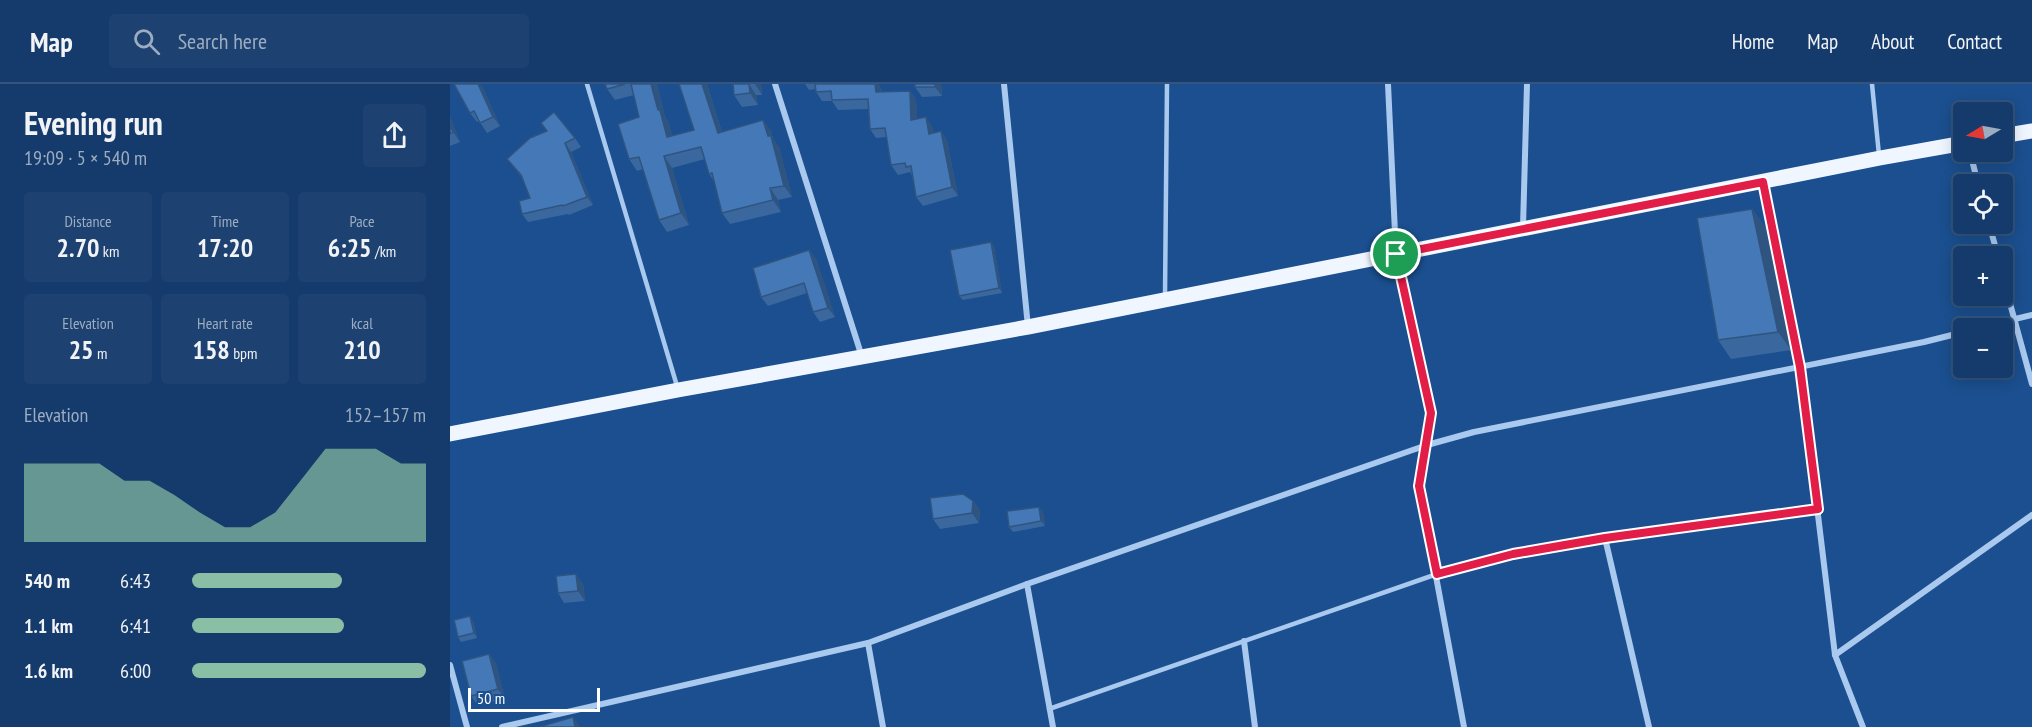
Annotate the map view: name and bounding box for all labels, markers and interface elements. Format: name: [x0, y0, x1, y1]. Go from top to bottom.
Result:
search box: [109, 14, 529, 68]
text: Map: [30, 23, 73, 60]
icon: search: [130, 25, 163, 58]
text: Search here: [178, 27, 267, 55]
text: Home: [1732, 28, 1774, 55]
text: Map: [1807, 28, 1838, 55]
text: About: [1871, 28, 1914, 55]
text: Contact: [1947, 28, 2002, 55]
text: Evening run: [24, 101, 163, 144]
north arrow: [1953, 102, 2013, 162]
map controls: [1953, 102, 2013, 378]
button: share: [363, 104, 426, 167]
text: 19:09 · 5 × 540 m: [24, 145, 147, 171]
button: locate: [1953, 174, 2013, 234]
text: Distance: [64, 211, 112, 231]
text: Time: [211, 211, 239, 231]
text: Pace: [349, 211, 375, 231]
pin: [1370, 228, 1421, 279]
text: 2.70: [57, 231, 99, 264]
text: 17:20: [197, 231, 253, 264]
text: 6:25: [328, 231, 372, 264]
icon: arrive: [1379, 237, 1412, 270]
text: km: [99, 241, 119, 261]
text: /km: [372, 241, 396, 261]
button: +: [1953, 246, 2013, 306]
text: Elevation: [62, 313, 114, 333]
text: Heart rate: [197, 313, 253, 333]
text: kcal: [351, 313, 373, 333]
button: −: [1953, 318, 2013, 378]
text: 25: [69, 333, 94, 366]
text: 158: [192, 333, 230, 366]
text: 210: [343, 333, 381, 366]
text: m: [94, 343, 107, 363]
text: bpm: [230, 343, 258, 363]
text: Elevation: [24, 402, 88, 428]
text: 152–157 m: [345, 402, 426, 428]
text: 540 m: [24, 568, 70, 594]
text: 6:43: [120, 568, 151, 594]
text: 1.1 km: [24, 613, 73, 639]
text: 6:41: [120, 613, 151, 639]
text: 1.6 km: [24, 658, 73, 684]
text: 6:00: [120, 658, 151, 684]
scale bar: [468, 685, 600, 712]
text: 50 m: [477, 688, 505, 708]

